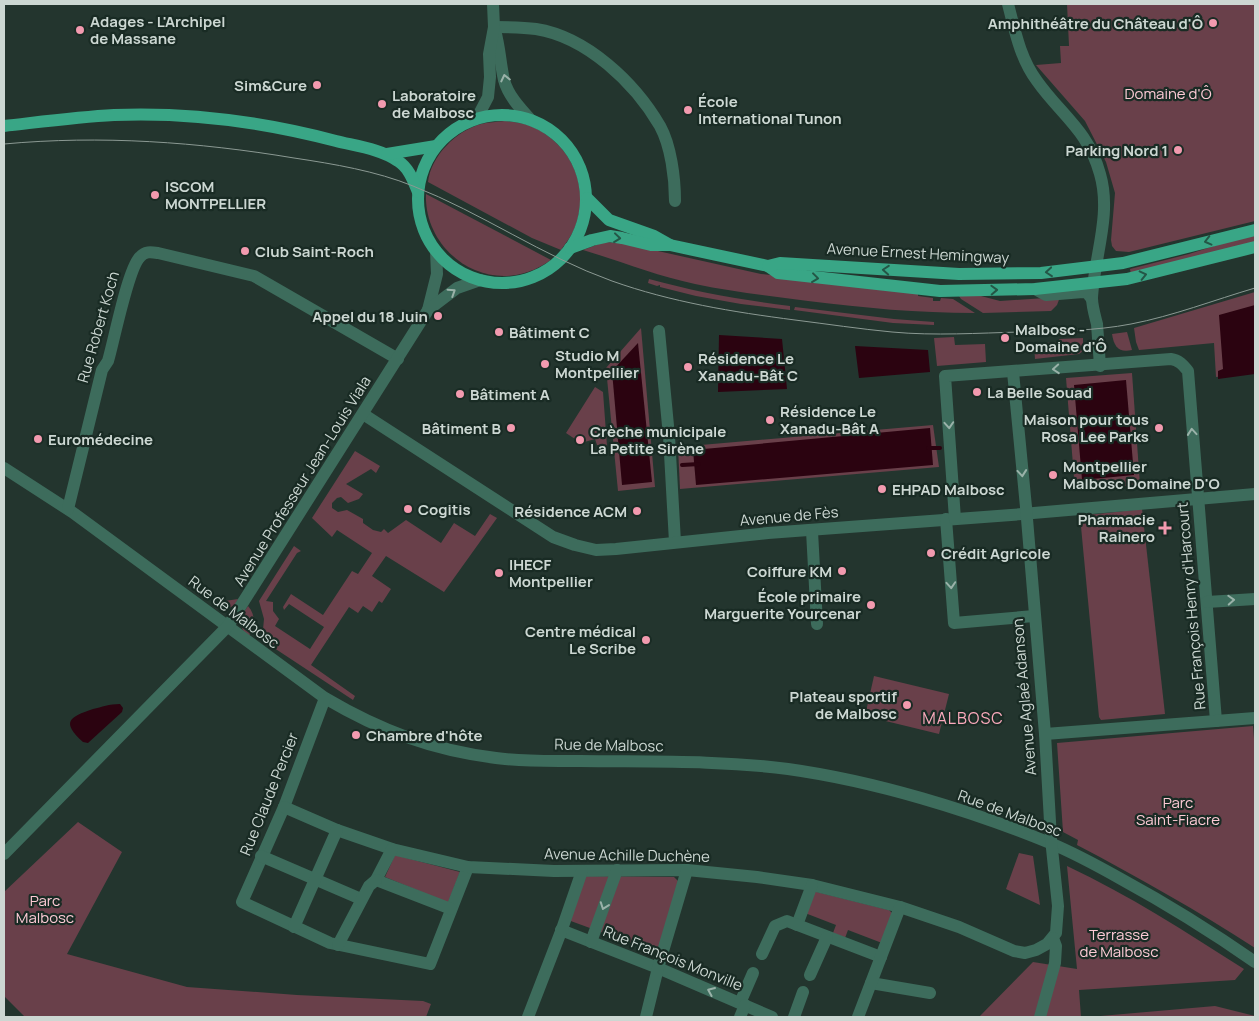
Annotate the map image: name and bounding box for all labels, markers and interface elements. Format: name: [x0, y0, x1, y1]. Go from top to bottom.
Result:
place label: Adages - L'Archipel de Massane: [90, 11, 226, 49]
place label: Amphithéâtre du Château d'Ô: [988, 13, 1203, 34]
marker: Amphithéâtre du Château d'Ô: [1207, 17, 1219, 29]
marker: Adages - L'Archipel de Massane: [74, 24, 86, 36]
one-way arrow: [500, 73, 511, 82]
place label: Sim&Cure: [234, 75, 307, 96]
marker: Sim&Cure: [311, 79, 323, 91]
park label: Domaine d'Ô: [1124, 83, 1212, 104]
place label: Laboratoire de Malbosc: [392, 85, 476, 123]
place label: École International Tunon: [698, 91, 842, 129]
marker: Laboratoire de Malbosc: [376, 98, 388, 110]
marker: École International Tunon: [682, 104, 694, 116]
place label: Parking Nord 1: [1065, 140, 1168, 161]
marker: Parking Nord 1: [1172, 144, 1184, 156]
place label: ISCOM MONTPELLIER: [165, 176, 266, 214]
marker: ISCOM MONTPELLIER: [149, 189, 161, 201]
one-way arrow: [613, 232, 621, 243]
one-way arrow: [1204, 236, 1212, 246]
street label: Avenue Ernest Hemingway: [826, 238, 1010, 268]
place label: Club Saint-Roch: [255, 241, 374, 262]
marker: Club Saint-Roch: [239, 245, 251, 257]
one-way arrow: [882, 264, 890, 275]
one-way arrow: [1044, 266, 1052, 277]
street label: Rue Robert Koch: [72, 269, 124, 385]
one-way arrow: [1138, 270, 1147, 281]
one-way arrow: [811, 272, 819, 283]
one-way arrow: [990, 285, 998, 295]
one-way arrow: [447, 288, 456, 298]
place label: Appel du 18 Juin: [312, 306, 428, 327]
marker: Appel du 18 Juin: [432, 310, 444, 322]
place label: Malbosc - Domaine d'Ô: [1015, 319, 1107, 357]
place label: Bâtiment C: [509, 322, 590, 343]
marker: Bâtiment C: [493, 326, 505, 338]
marker: Malbosc - Domaine d'Ô: [999, 332, 1011, 344]
place label: Studio M Montpellier: [555, 345, 639, 383]
place label: Résidence Le Xanadu-Bât C: [698, 348, 798, 386]
marker: Studio M Montpellier: [539, 358, 551, 370]
marker: Résidence Le Xanadu-Bât C: [682, 361, 694, 373]
one-way arrow: [1052, 363, 1060, 374]
street label: Avenue Professeur Jean-Louis Viala: [228, 372, 376, 590]
place label: La Belle Souad: [987, 382, 1092, 403]
place label: Bâtiment A: [470, 384, 550, 405]
marker: La Belle Souad: [971, 386, 983, 398]
marker: Bâtiment A: [454, 388, 466, 400]
place label: Résidence Le Xanadu-Bât A: [780, 401, 879, 439]
place label: Maison pour tous Rosa Lee Parks: [1024, 409, 1149, 447]
marker: Résidence Le Xanadu-Bât A: [764, 414, 776, 426]
place label: Bâtiment B: [422, 418, 502, 439]
place label: Crèche municipale La Petite Sirène: [590, 421, 726, 459]
one-way arrow: [943, 421, 954, 429]
marker: Bâtiment B: [505, 422, 517, 434]
marker: Maison pour tous Rosa Lee Parks: [1153, 422, 1165, 434]
one-way arrow: [1187, 427, 1198, 435]
place label: Euromédecine: [48, 429, 153, 450]
marker: Euromédecine: [32, 433, 44, 445]
marker: Crèche municipale La Petite Sirène: [574, 434, 586, 446]
place label: Montpellier Malbosc Domaine D'O: [1063, 456, 1220, 494]
one-way arrow: [1017, 469, 1028, 477]
marker: Montpellier Malbosc Domaine D'O: [1047, 469, 1059, 481]
place label: EHPAD Malbosc: [892, 479, 1005, 500]
marker: EHPAD Malbosc: [876, 483, 888, 495]
place label: Cogitis: [418, 499, 471, 520]
place label: Résidence ACM: [514, 501, 627, 522]
street label: Avenue de Fès: [739, 501, 839, 531]
street label: Rue François Henry d'Harcourt: [1171, 501, 1211, 711]
marker: Cogitis: [402, 503, 414, 515]
marker: Résidence ACM: [631, 505, 643, 517]
place label: Pharmacie Rainero: [1078, 509, 1155, 547]
marker: Pharmacie Rainero: [1159, 522, 1171, 534]
place label: Crédit Agricole: [941, 543, 1050, 564]
marker: Crédit Agricole: [925, 547, 937, 559]
place label: IHECF Montpellier: [509, 554, 593, 592]
place label: Coiffure KM: [747, 561, 832, 582]
marker: Coiffure KM: [836, 565, 848, 577]
marker: IHECF Montpellier: [493, 567, 505, 579]
street label: Rue de Malbosc: [184, 571, 284, 653]
one-way arrow: [945, 582, 956, 590]
place label: École primaire Marguerite Yourcenar: [704, 586, 861, 624]
one-way arrow: [1227, 595, 1235, 606]
marker: École primaire Marguerite Yourcenar: [865, 599, 877, 611]
street label: Avenue Aglaé Adanson: [1007, 617, 1041, 776]
place label: Centre médical Le Scribe: [525, 621, 636, 659]
marker: Centre médical Le Scribe: [640, 634, 652, 646]
place label: Plateau sportif de Malbosc: [790, 686, 897, 724]
marker: Plateau sportif de Malbosc: [901, 699, 913, 711]
district label: MALBOSC: [922, 707, 1004, 729]
place label: Chambre d'hôte: [366, 725, 483, 746]
street label: Rue Claude Percier: [235, 729, 304, 859]
marker: Chambre d'hôte: [350, 729, 362, 741]
street label: Rue de Malbosc: [554, 734, 664, 756]
street label: Rue de Malbosc: [955, 784, 1065, 842]
park label: Parc Saint-Fiacre: [1136, 792, 1220, 830]
street label: Avenue Achille Duchène: [544, 843, 710, 867]
park label: Parc Malbosc: [16, 890, 74, 928]
one-way arrow: [600, 901, 610, 910]
street label: Rue François Monville: [600, 920, 746, 996]
park label: Terrasse de Malbosc: [1080, 924, 1158, 962]
one-way arrow: [707, 987, 716, 998]

